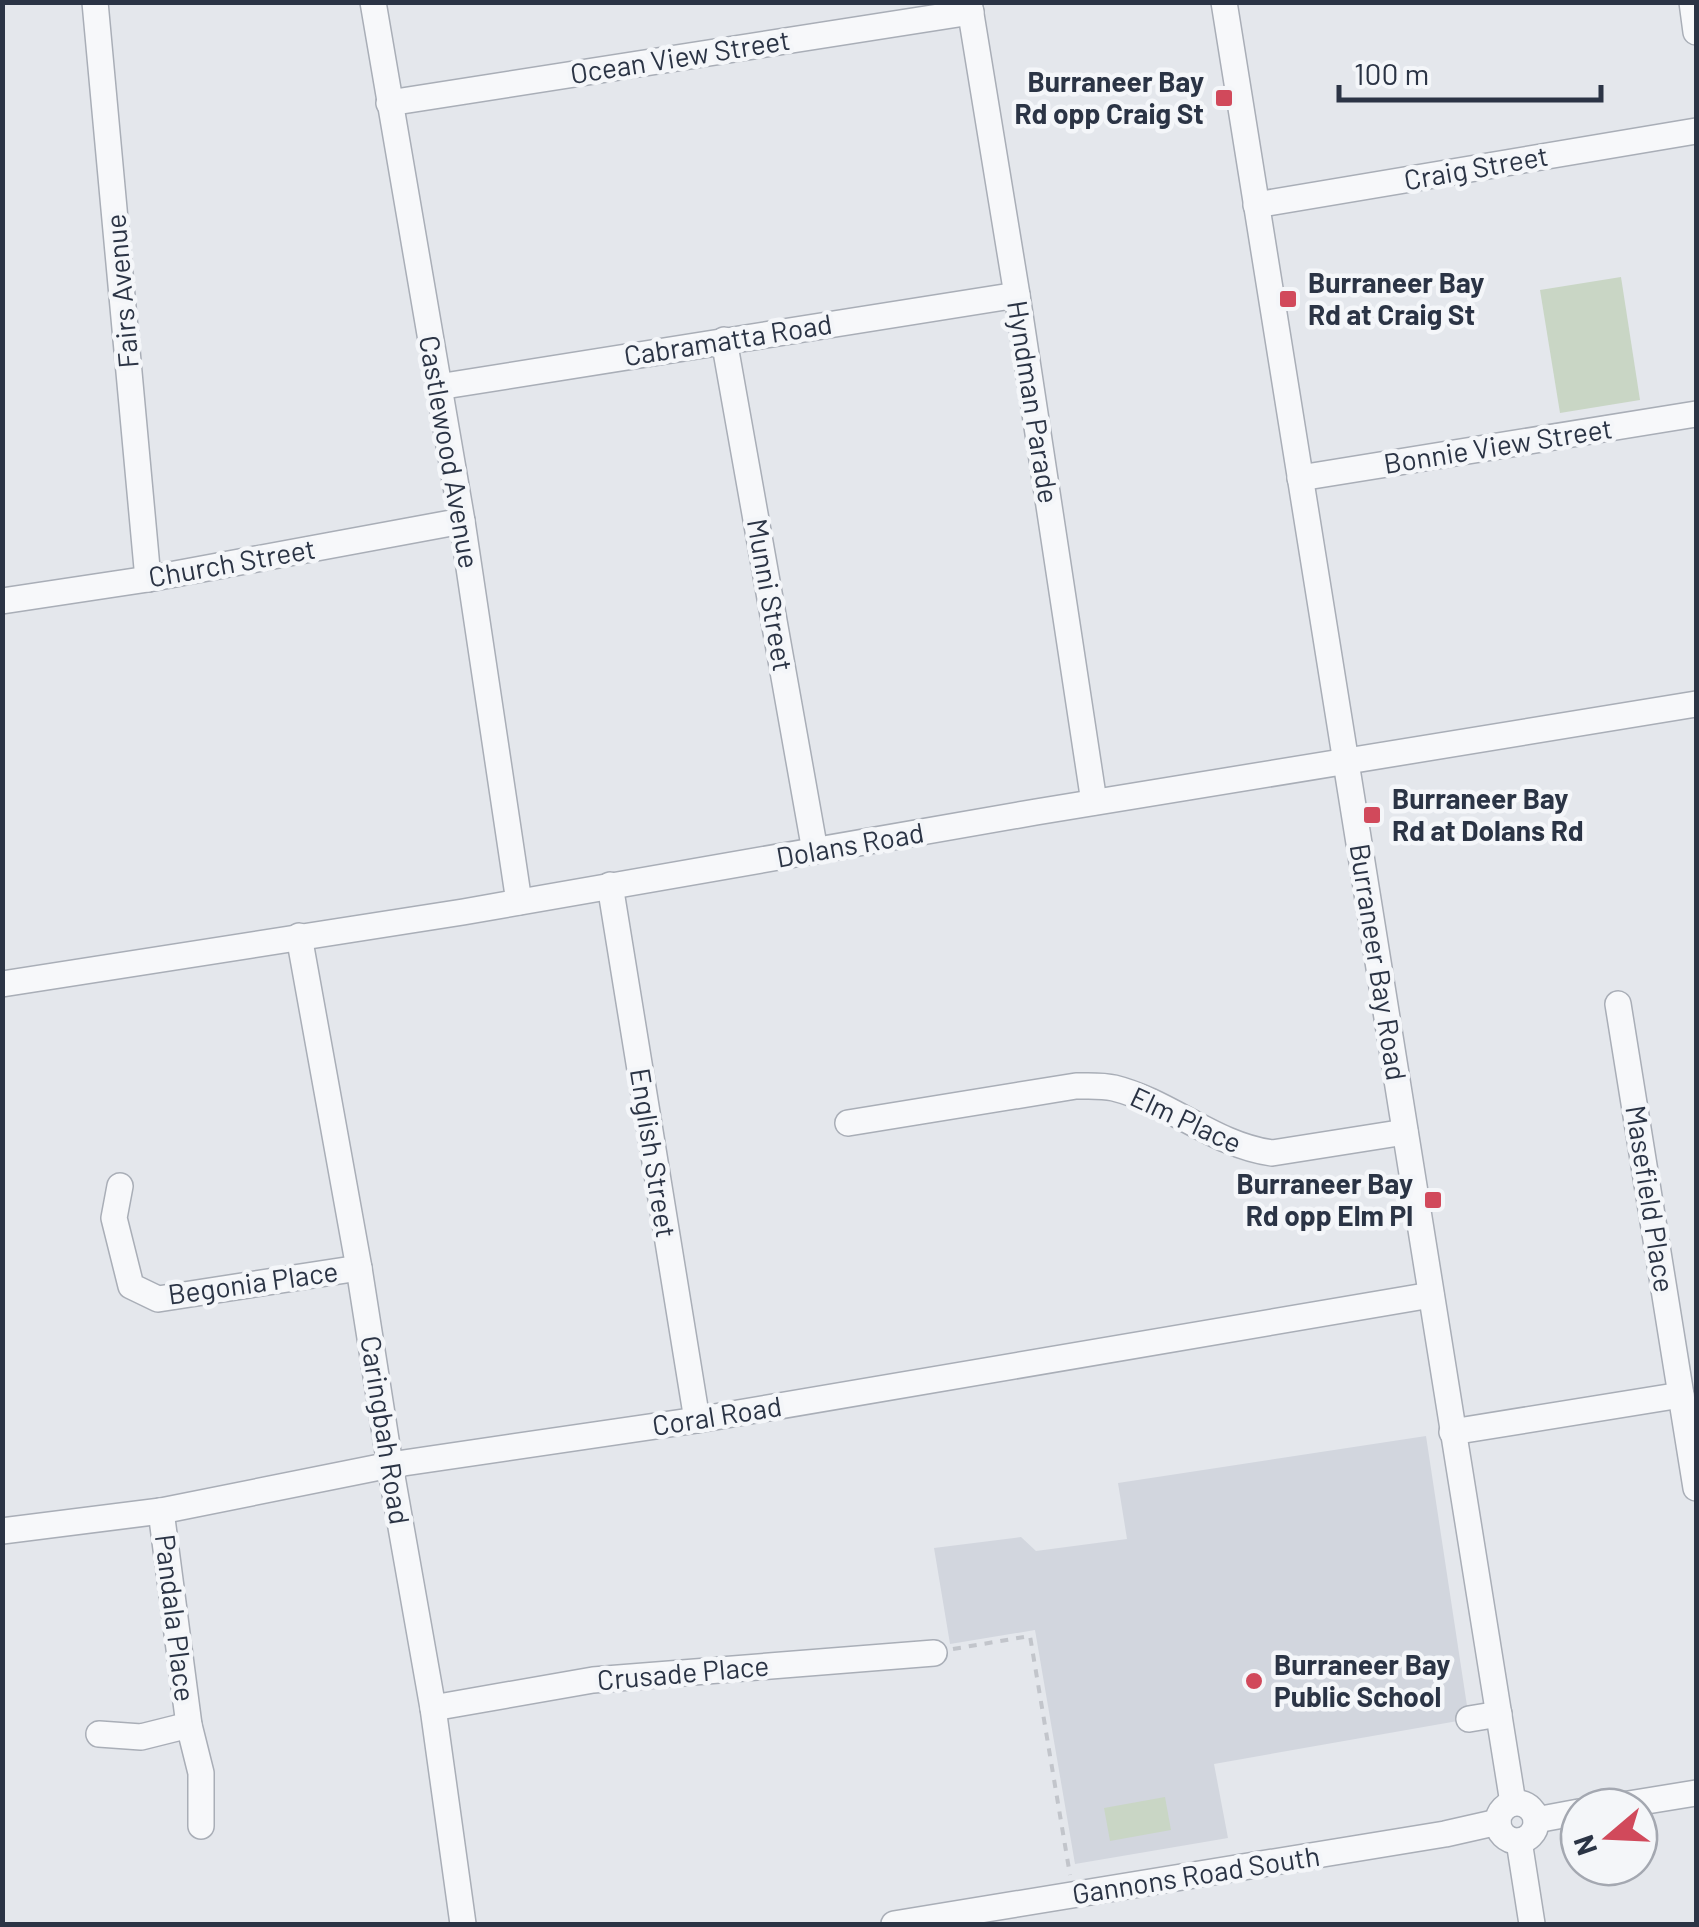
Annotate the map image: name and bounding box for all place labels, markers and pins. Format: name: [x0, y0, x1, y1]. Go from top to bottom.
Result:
place label: Burraneer Bay Rd opp Craig St: [1015, 64, 1204, 130]
marker: Burraneer Bay Rd opp Craig St: [1213, 87, 1235, 109]
place label: Burraneer Bay Rd at Craig St: [1308, 265, 1484, 331]
marker: Burraneer Bay Rd at Craig St: [1277, 288, 1299, 310]
place label: Burraneer Bay Rd at Dolans Rd: [1392, 781, 1584, 847]
marker: Burraneer Bay Rd at Dolans Rd: [1361, 804, 1383, 826]
place label: Burraneer Bay Rd opp Elm Pl: [1237, 1166, 1413, 1232]
marker: Burraneer Bay Rd opp Elm Pl: [1422, 1189, 1444, 1211]
place label: Burraneer Bay Public School: [1274, 1647, 1450, 1713]
marker: Burraneer Bay Public School: [1243, 1670, 1265, 1692]

